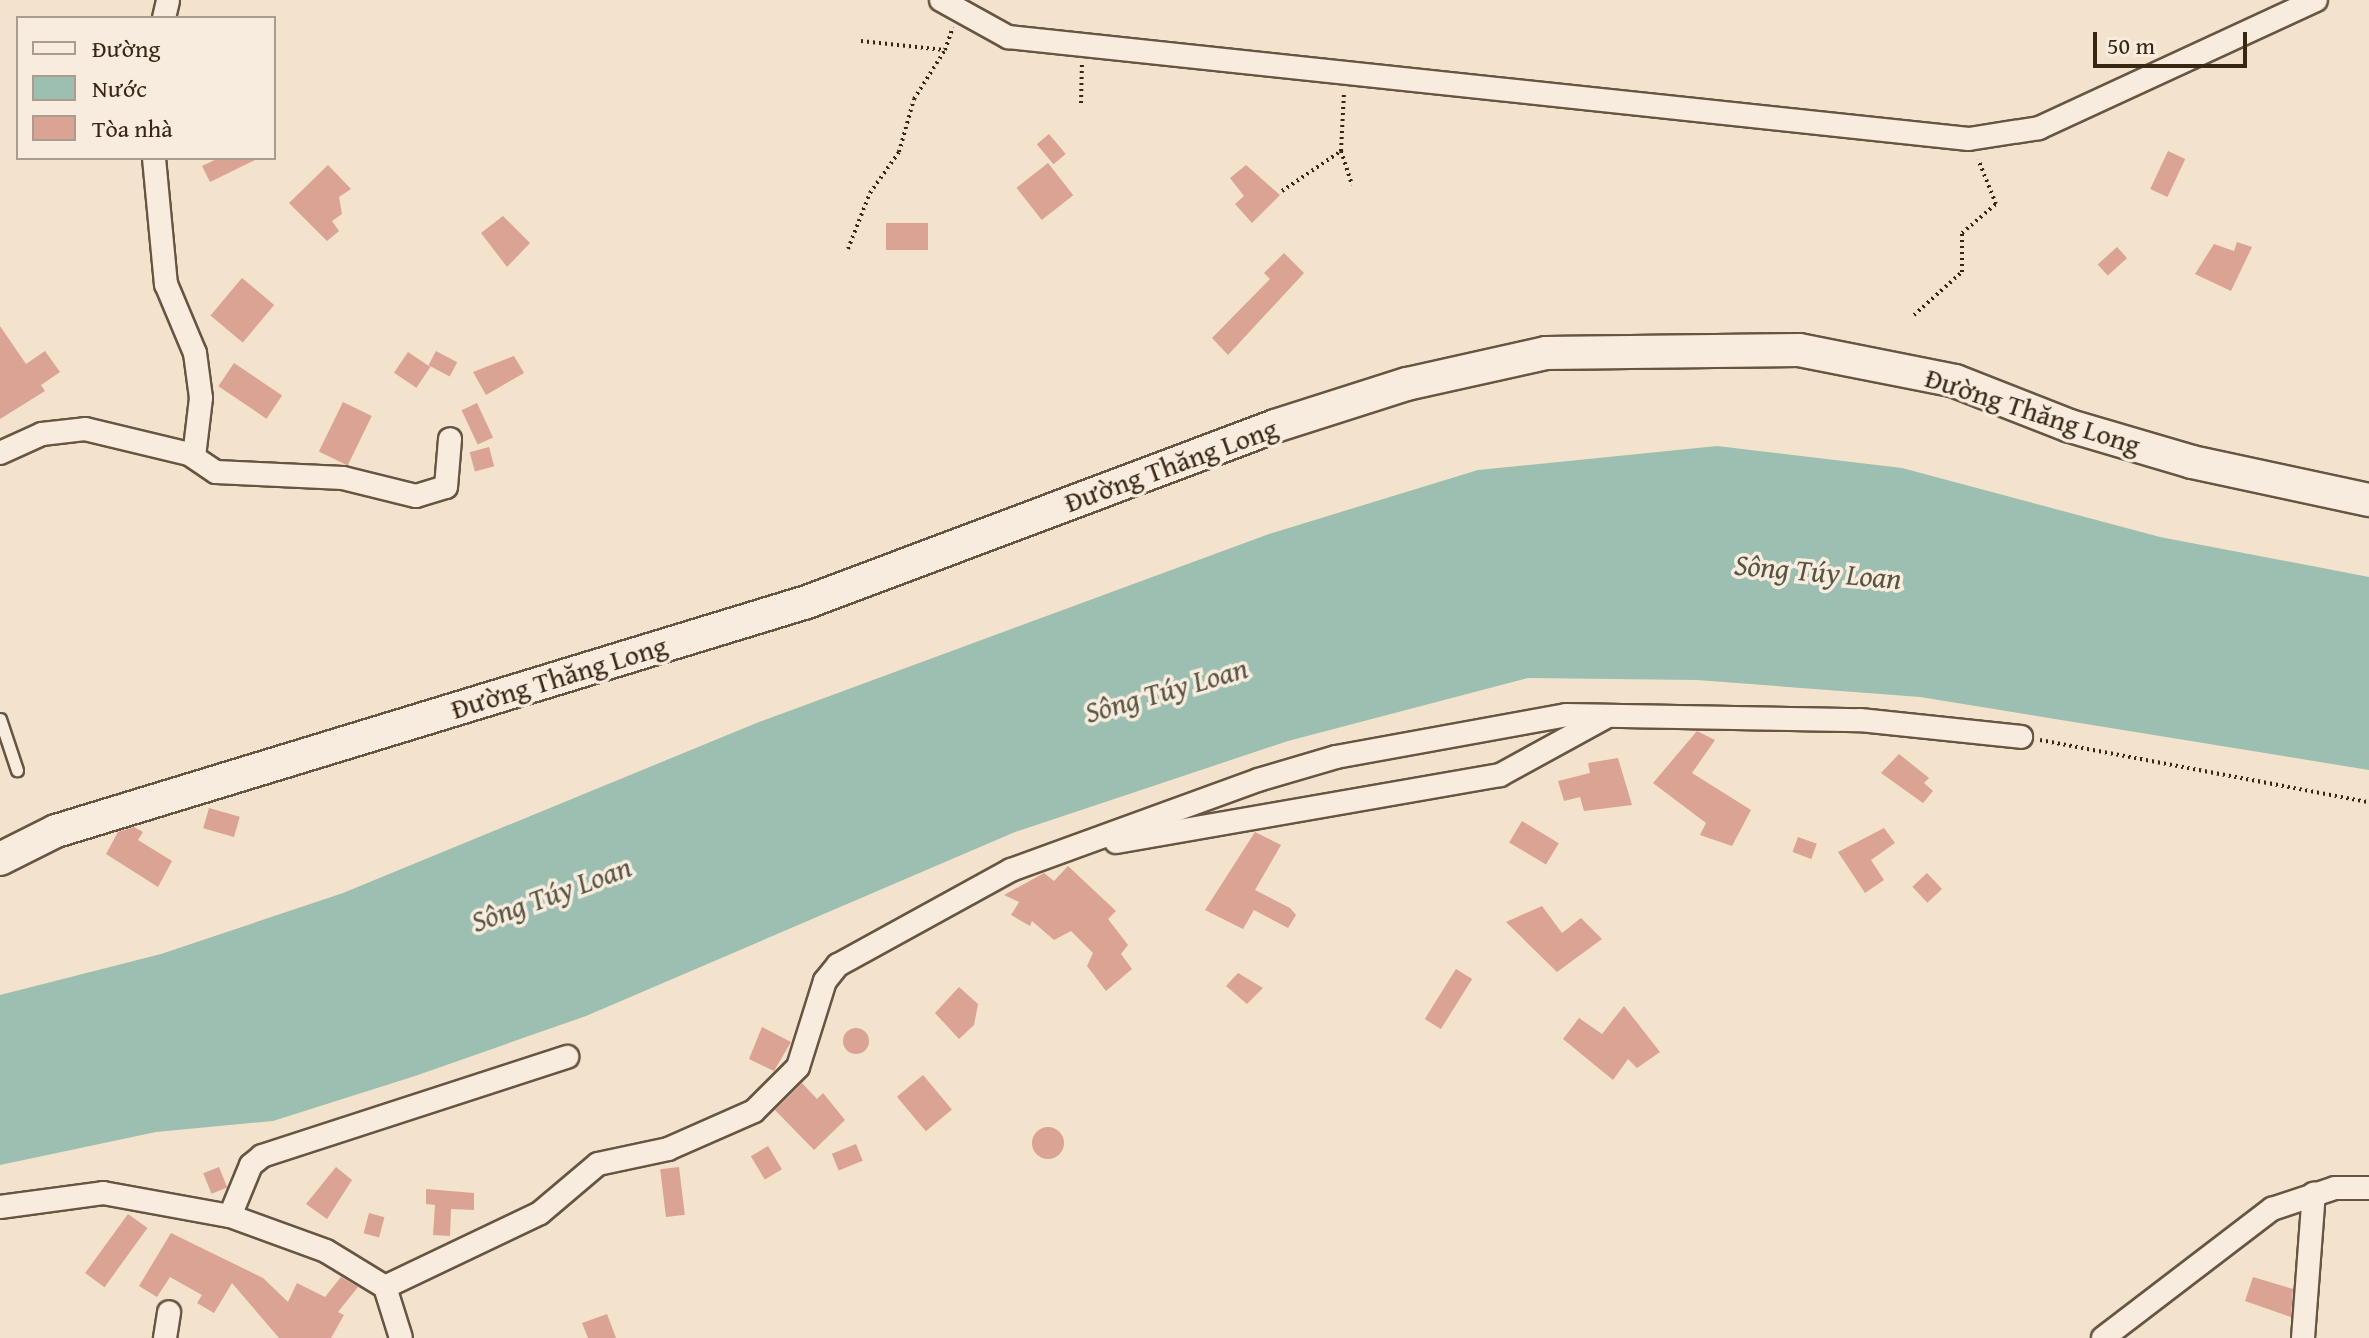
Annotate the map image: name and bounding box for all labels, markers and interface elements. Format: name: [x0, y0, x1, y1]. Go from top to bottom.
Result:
legend: [16, 16, 276, 160]
scale bar: [2097, 16, 2251, 66]
text: 50 m: [2107, 28, 2155, 63]
text: Đường: [92, 31, 161, 66]
text: Nước: [92, 71, 147, 106]
text: Tòa nhà: [92, 111, 173, 146]
street label: Đường Thăng Long: [1921, 360, 2145, 462]
street label: Đường Thăng Long: [1060, 411, 1282, 519]
water label: Sông Túy Loan: [1733, 546, 1903, 596]
street label: Đường Thăng Long: [447, 628, 671, 726]
water label: Sông Túy Loan: [1080, 650, 1252, 730]
water label: Sông Túy Loan: [466, 848, 636, 940]

